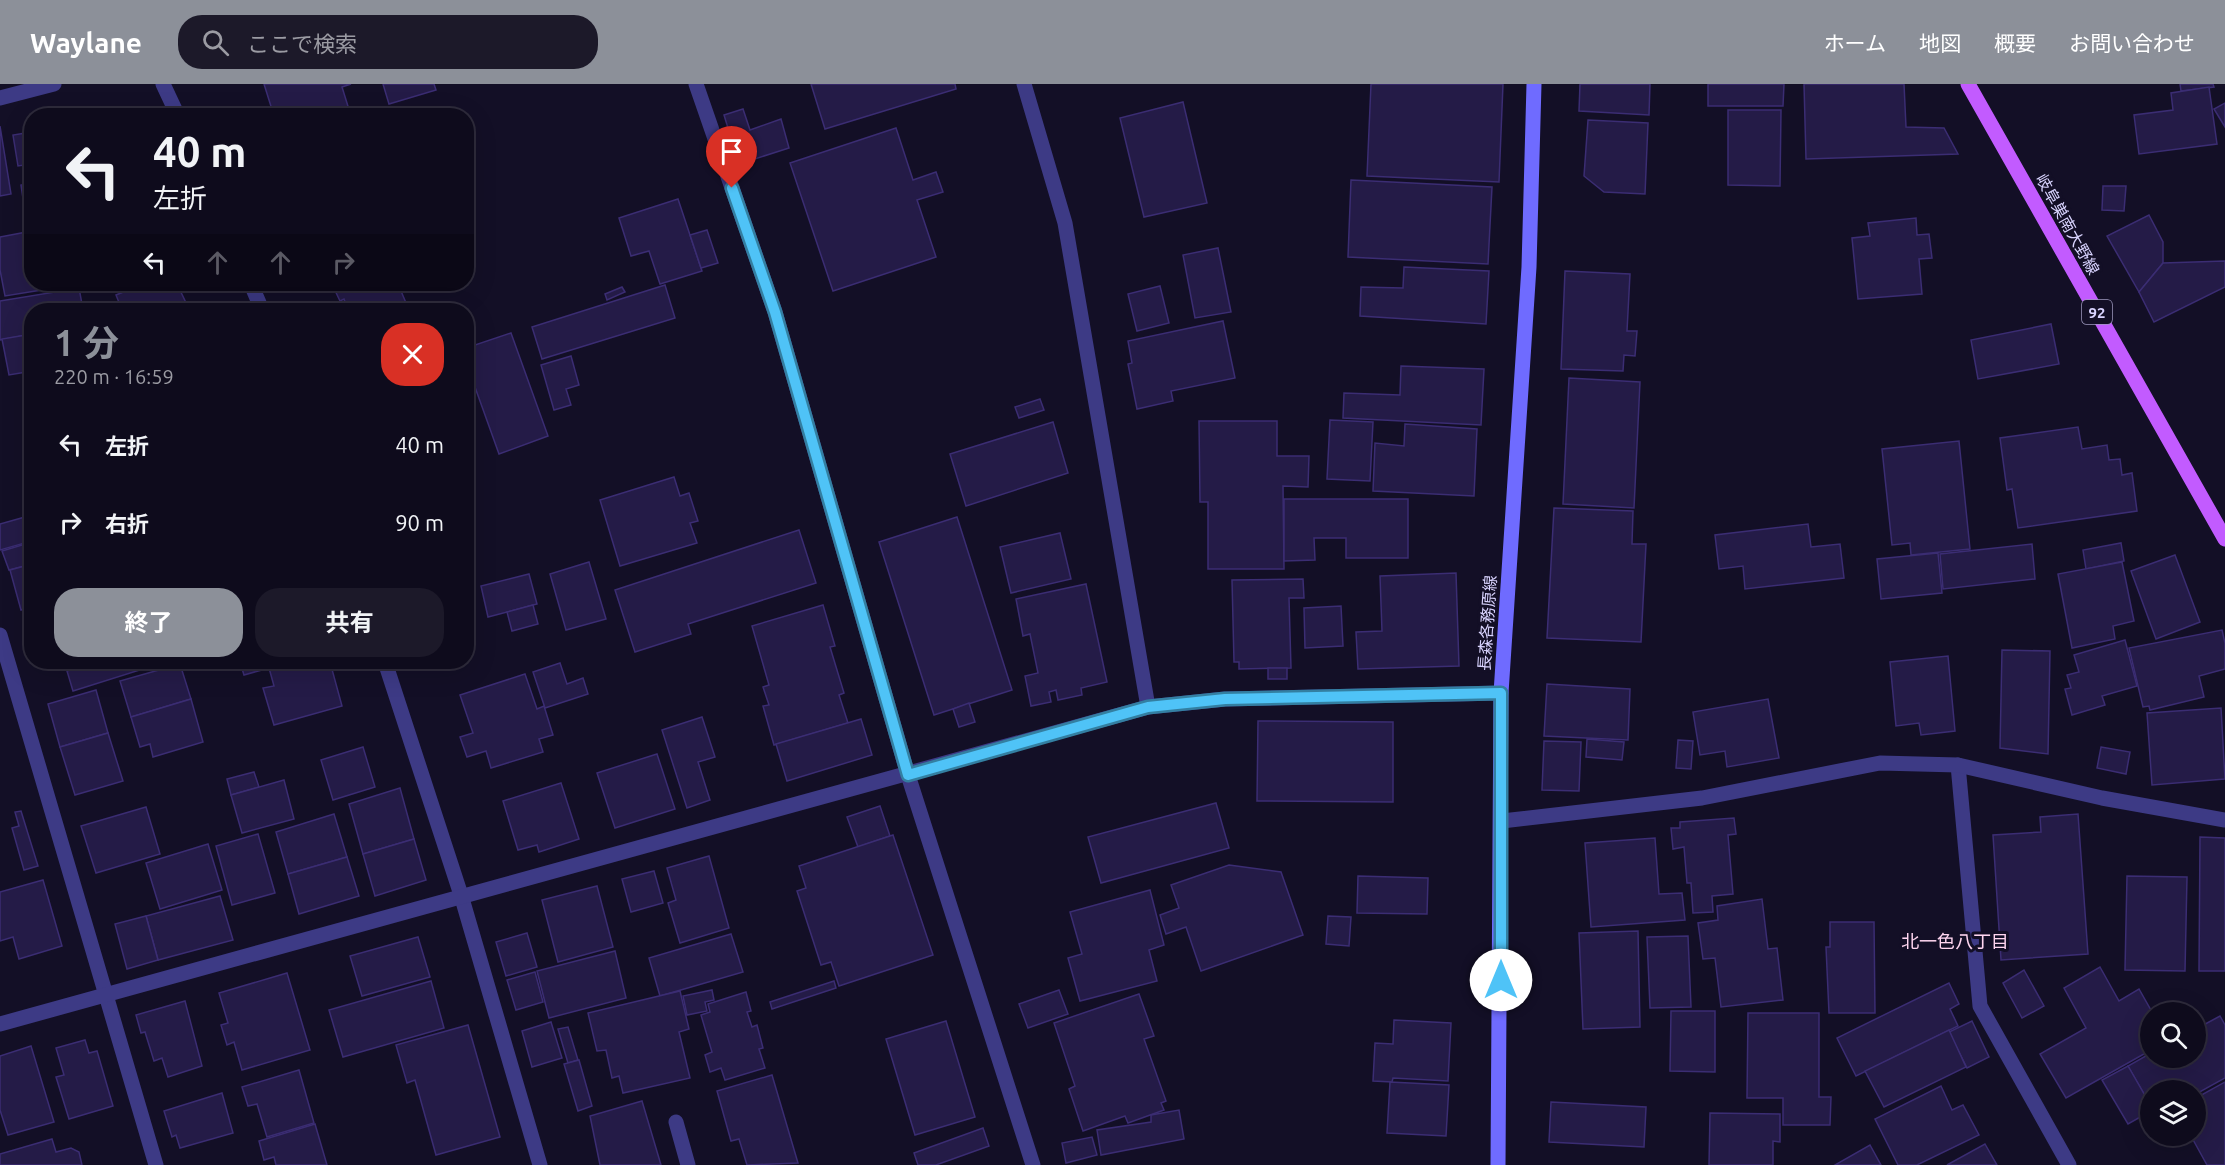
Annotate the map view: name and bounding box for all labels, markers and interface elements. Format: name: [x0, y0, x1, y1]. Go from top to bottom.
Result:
search box: [178, 15, 598, 69]
icon: search: [199, 26, 232, 59]
text: Waylane: [30, 27, 142, 58]
text: ここで検索: [247, 31, 357, 56]
text: ホーム: [1824, 31, 1886, 55]
text: 地図: [1919, 31, 1961, 55]
text: 概要: [1994, 31, 2036, 55]
text: お問い合わせ: [2069, 31, 2195, 55]
pin: [706, 126, 757, 188]
text: 40 m: [153, 128, 247, 175]
icon: left: [54, 132, 132, 210]
icon: arrive: [715, 135, 748, 168]
street label: 岐阜巣南大野線: [2033, 171, 2103, 277]
text: 左折: [153, 183, 207, 213]
icon: left: [138, 246, 171, 279]
icon: ahead: [201, 246, 234, 279]
icon: ahead: [264, 246, 297, 279]
icon: right: [327, 246, 360, 279]
road number: 92: [2082, 300, 2112, 324]
text: 1 分: [54, 322, 119, 363]
button: close: [381, 323, 444, 386]
text: 220 m · 16:59: [54, 365, 174, 388]
icon: left: [54, 428, 87, 461]
text: 40 m: [395, 432, 444, 457]
text: 左折: [105, 433, 149, 458]
icon: right: [54, 506, 87, 539]
text: 90 m: [395, 510, 444, 535]
text: 右折: [105, 511, 149, 536]
street label: 長森各務原線: [1475, 574, 1499, 672]
button: 終了: [54, 588, 243, 657]
button: 共有: [255, 588, 444, 657]
district label: 北一色八丁目: [1901, 931, 2009, 951]
position arrow: [1469, 948, 1533, 1012]
map controls: [2140, 1002, 2206, 1146]
button: search: [2140, 1002, 2206, 1068]
button: layers: [2140, 1080, 2206, 1146]

